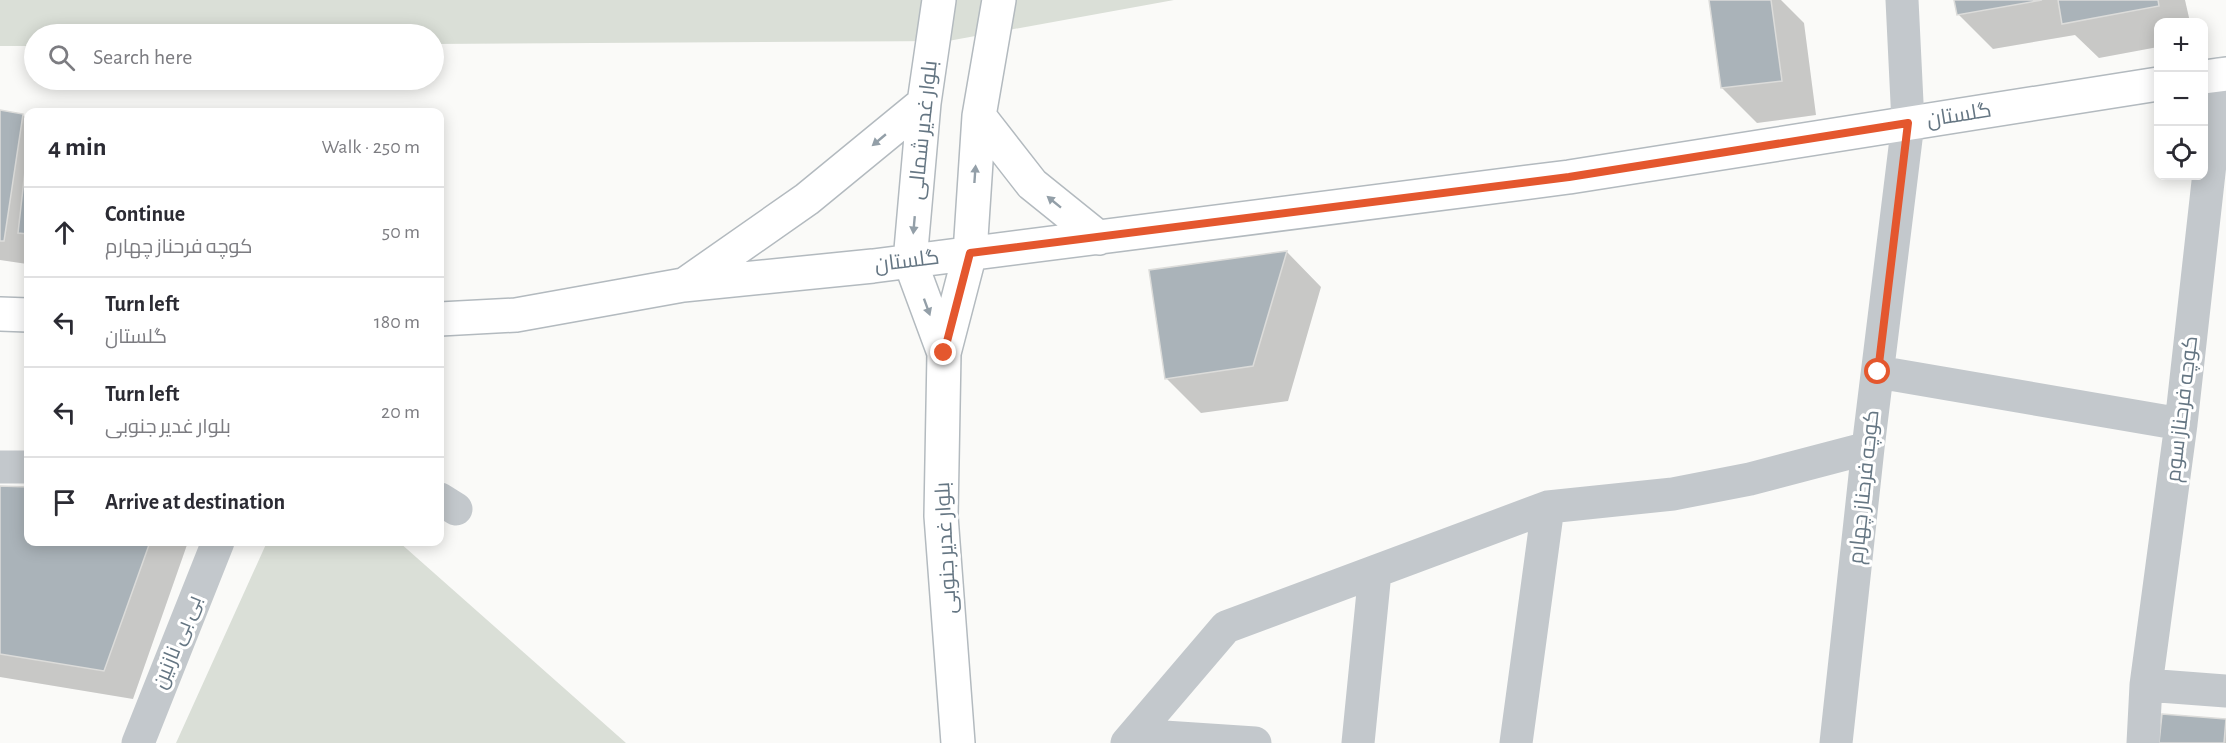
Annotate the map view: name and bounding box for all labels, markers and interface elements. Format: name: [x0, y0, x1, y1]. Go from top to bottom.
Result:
map controls: [2154, 18, 2208, 180]
button: +: [2154, 18, 2208, 72]
search box: [24, 24, 444, 90]
icon: search: [45, 41, 78, 74]
text: Search here: [93, 46, 192, 68]
street label: بلوار غدیر شمالی: [905, 59, 943, 201]
button: −: [2154, 72, 2208, 126]
street label: گلستان: [1925, 100, 1993, 132]
button: locate: [2154, 126, 2208, 180]
one-way arrow: [872, 133, 887, 146]
text: 4 min: [48, 134, 107, 160]
text: Walk · 250 m: [321, 137, 420, 157]
one-way arrow: [971, 164, 980, 183]
one-way arrow: [1046, 196, 1061, 208]
text: Continue: [105, 203, 185, 225]
icon: ahead: [48, 216, 81, 249]
one-way arrow: [909, 216, 918, 235]
text: 50 m: [382, 222, 420, 242]
text: کوچه فرحناز چهارم: [105, 237, 253, 257]
street label: گلستان: [873, 247, 941, 277]
text: Turn left: [105, 293, 179, 315]
one-way arrow: [923, 298, 933, 316]
icon: left: [48, 306, 81, 339]
text: 180 m: [374, 312, 420, 332]
text: گلستان: [105, 327, 167, 347]
street label: کوچه فرحناز سوم: [2163, 335, 2204, 484]
route end: [930, 339, 956, 365]
route start: [1864, 358, 1890, 384]
text: Turn left: [105, 383, 179, 405]
icon: left: [48, 396, 81, 429]
text: 20 m: [381, 402, 420, 422]
street label: کوچه فرحناز چهارم: [1845, 409, 1886, 565]
text: بلوار غدیر جنوبی: [105, 417, 231, 437]
street label: بلوار غدیر جنوبی: [932, 481, 962, 614]
icon: arrive: [48, 486, 81, 519]
text: Arrive at destination: [105, 491, 285, 513]
street label: بی بی نازنین: [149, 592, 207, 693]

